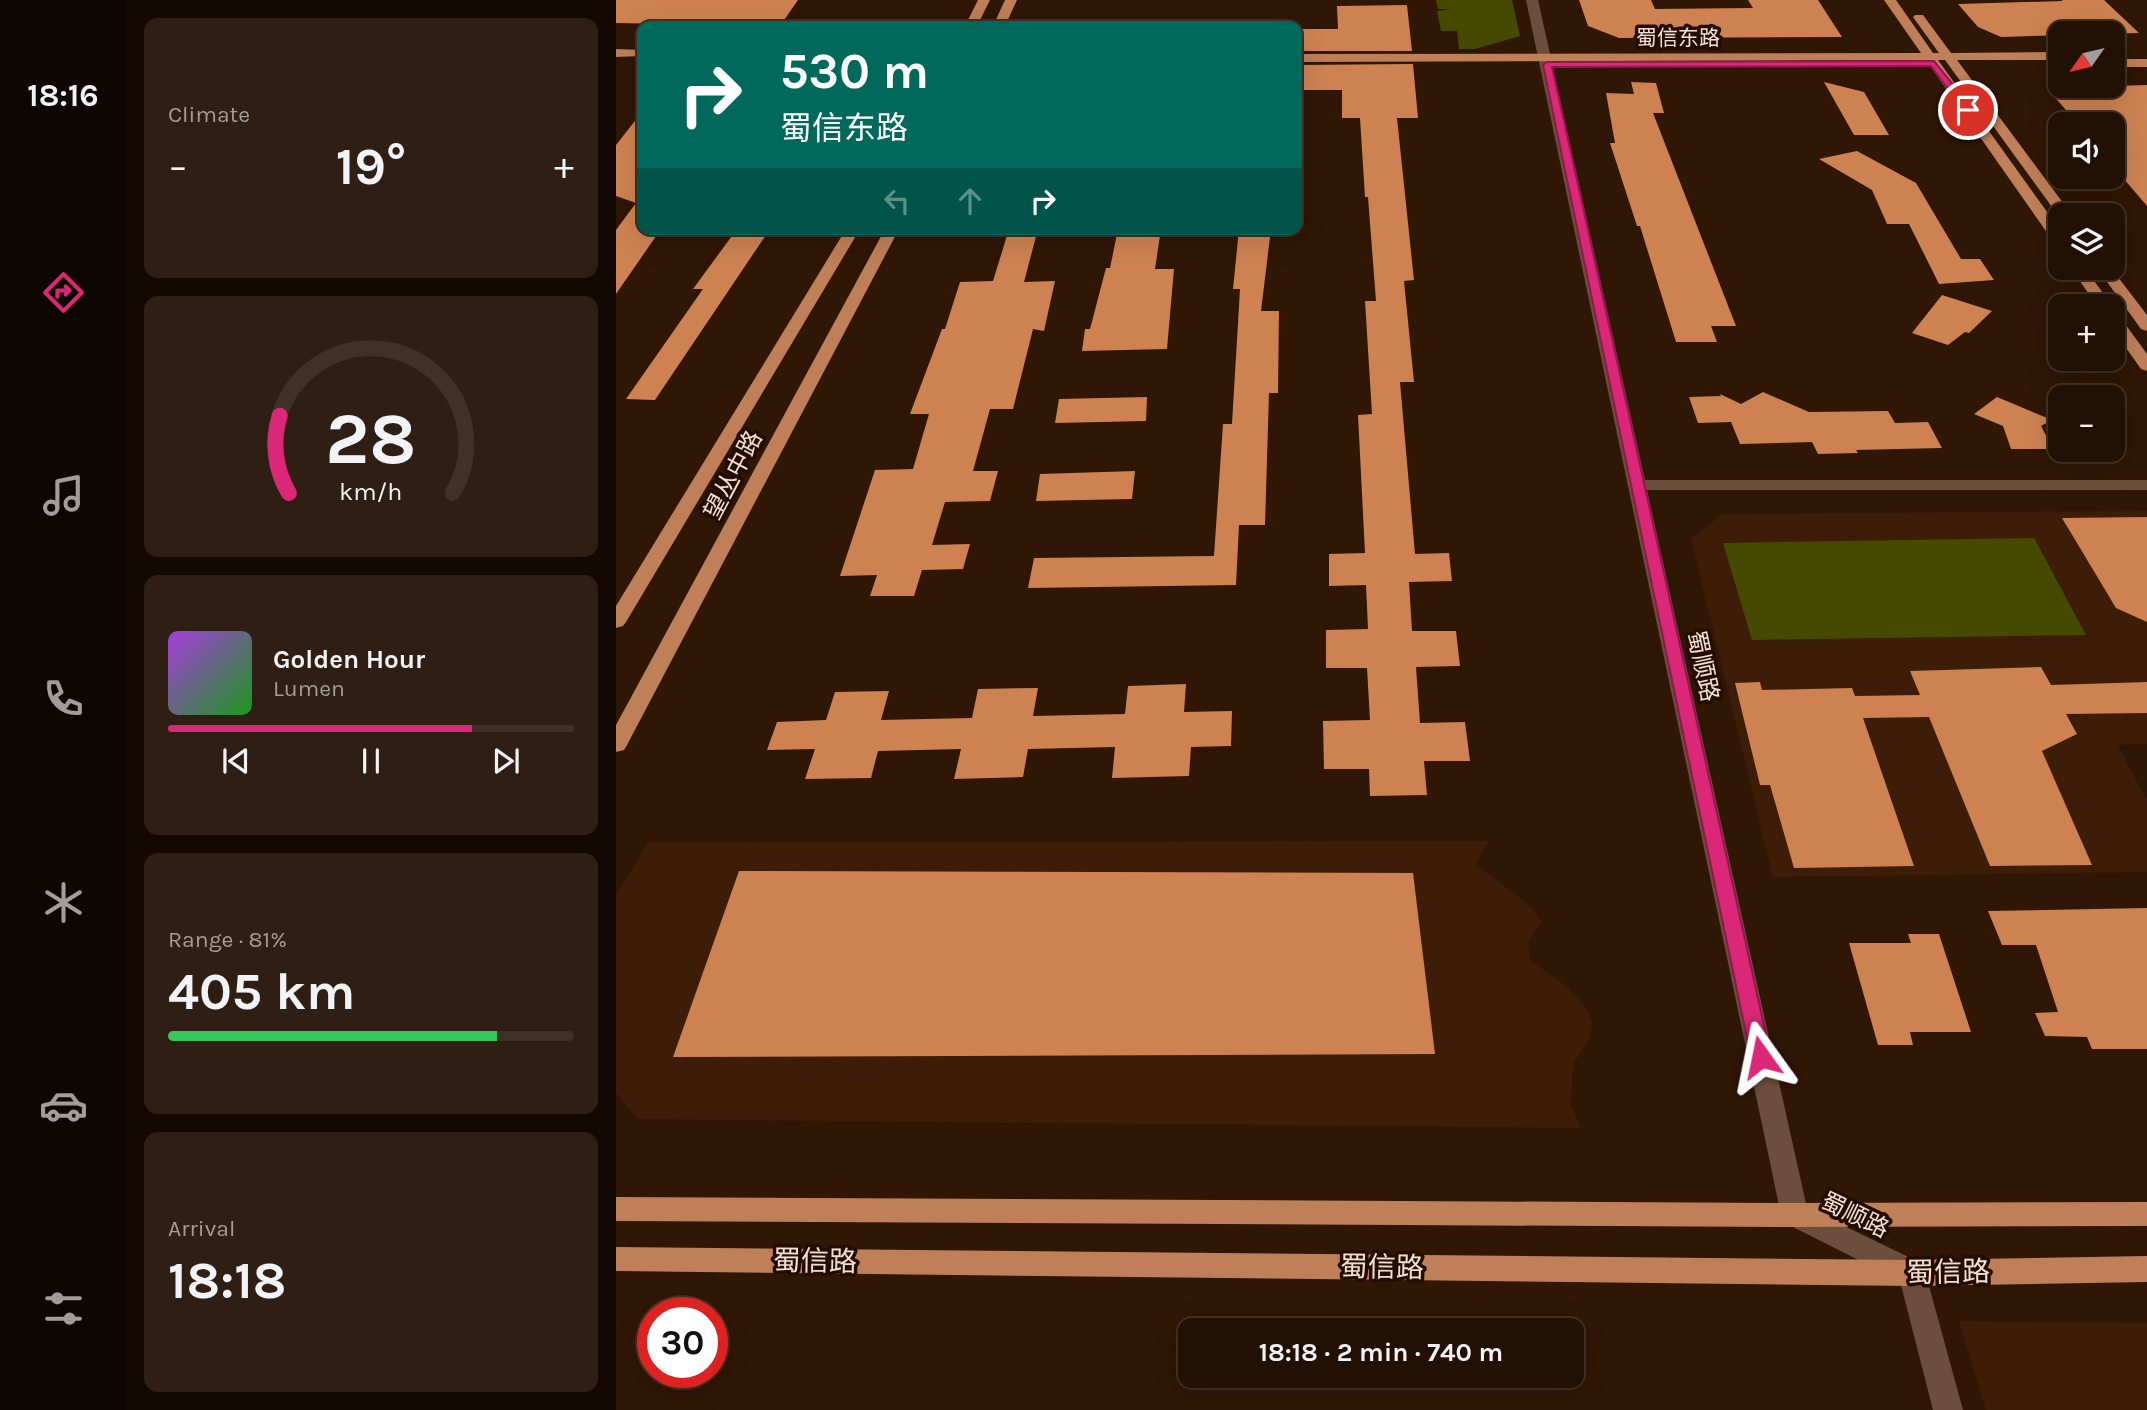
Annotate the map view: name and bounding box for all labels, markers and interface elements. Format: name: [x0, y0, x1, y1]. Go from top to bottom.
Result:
north arrow: [2048, 21, 2124, 98]
map controls: [2048, 21, 2125, 462]
street label: 蜀信东路: [1636, 26, 1720, 50]
text: 530 m: [780, 43, 929, 100]
icon: right: [665, 49, 756, 140]
text: 18:16: [27, 77, 99, 114]
pin: [1938, 80, 1998, 140]
icon: arrive: [1949, 91, 1987, 129]
text: Climate: [168, 101, 250, 128]
text: 蜀信东路: [780, 110, 908, 147]
button: sound: [2048, 112, 2125, 189]
text: 19°: [336, 136, 406, 197]
text: −: [168, 144, 188, 189]
text: +: [554, 144, 574, 189]
icon: left: [878, 182, 916, 220]
icon: ahead: [951, 182, 989, 220]
icon: right: [1024, 182, 1062, 220]
button: layers: [2048, 203, 2125, 280]
icon: directions: [39, 268, 88, 317]
button: +: [2048, 294, 2125, 371]
button: −: [2048, 385, 2125, 462]
text: 28: [325, 396, 417, 481]
street label: 望丛中路: [698, 426, 768, 524]
icon: music: [39, 471, 88, 520]
text: km/h: [339, 476, 403, 505]
street label: 蜀顺路: [1682, 628, 1724, 704]
text: Golden Hour: [273, 644, 425, 675]
icon: phone: [39, 674, 88, 723]
text: Lumen: [273, 675, 345, 702]
icon: previous: [217, 742, 255, 780]
icon: pause: [352, 742, 390, 780]
icon: next: [487, 742, 525, 780]
icon: climate: [39, 878, 88, 927]
text: Range · 81%: [168, 926, 287, 953]
text: 405 km: [168, 961, 355, 1022]
position arrow: [1724, 1020, 1798, 1094]
icon: car: [39, 1081, 88, 1130]
street label: 蜀顺路: [1817, 1187, 1893, 1243]
text: Arrival: [168, 1215, 235, 1242]
street label: 蜀信路: [773, 1244, 857, 1278]
text: 18:18: [168, 1250, 286, 1311]
street label: 蜀信路: [1340, 1250, 1424, 1284]
street label: 蜀信路: [1906, 1255, 1990, 1289]
icon: filters: [39, 1284, 88, 1333]
speed limit sign: 30: [637, 1297, 728, 1388]
text: 18:18 · 2 min · 740 m: [1259, 1337, 1503, 1368]

